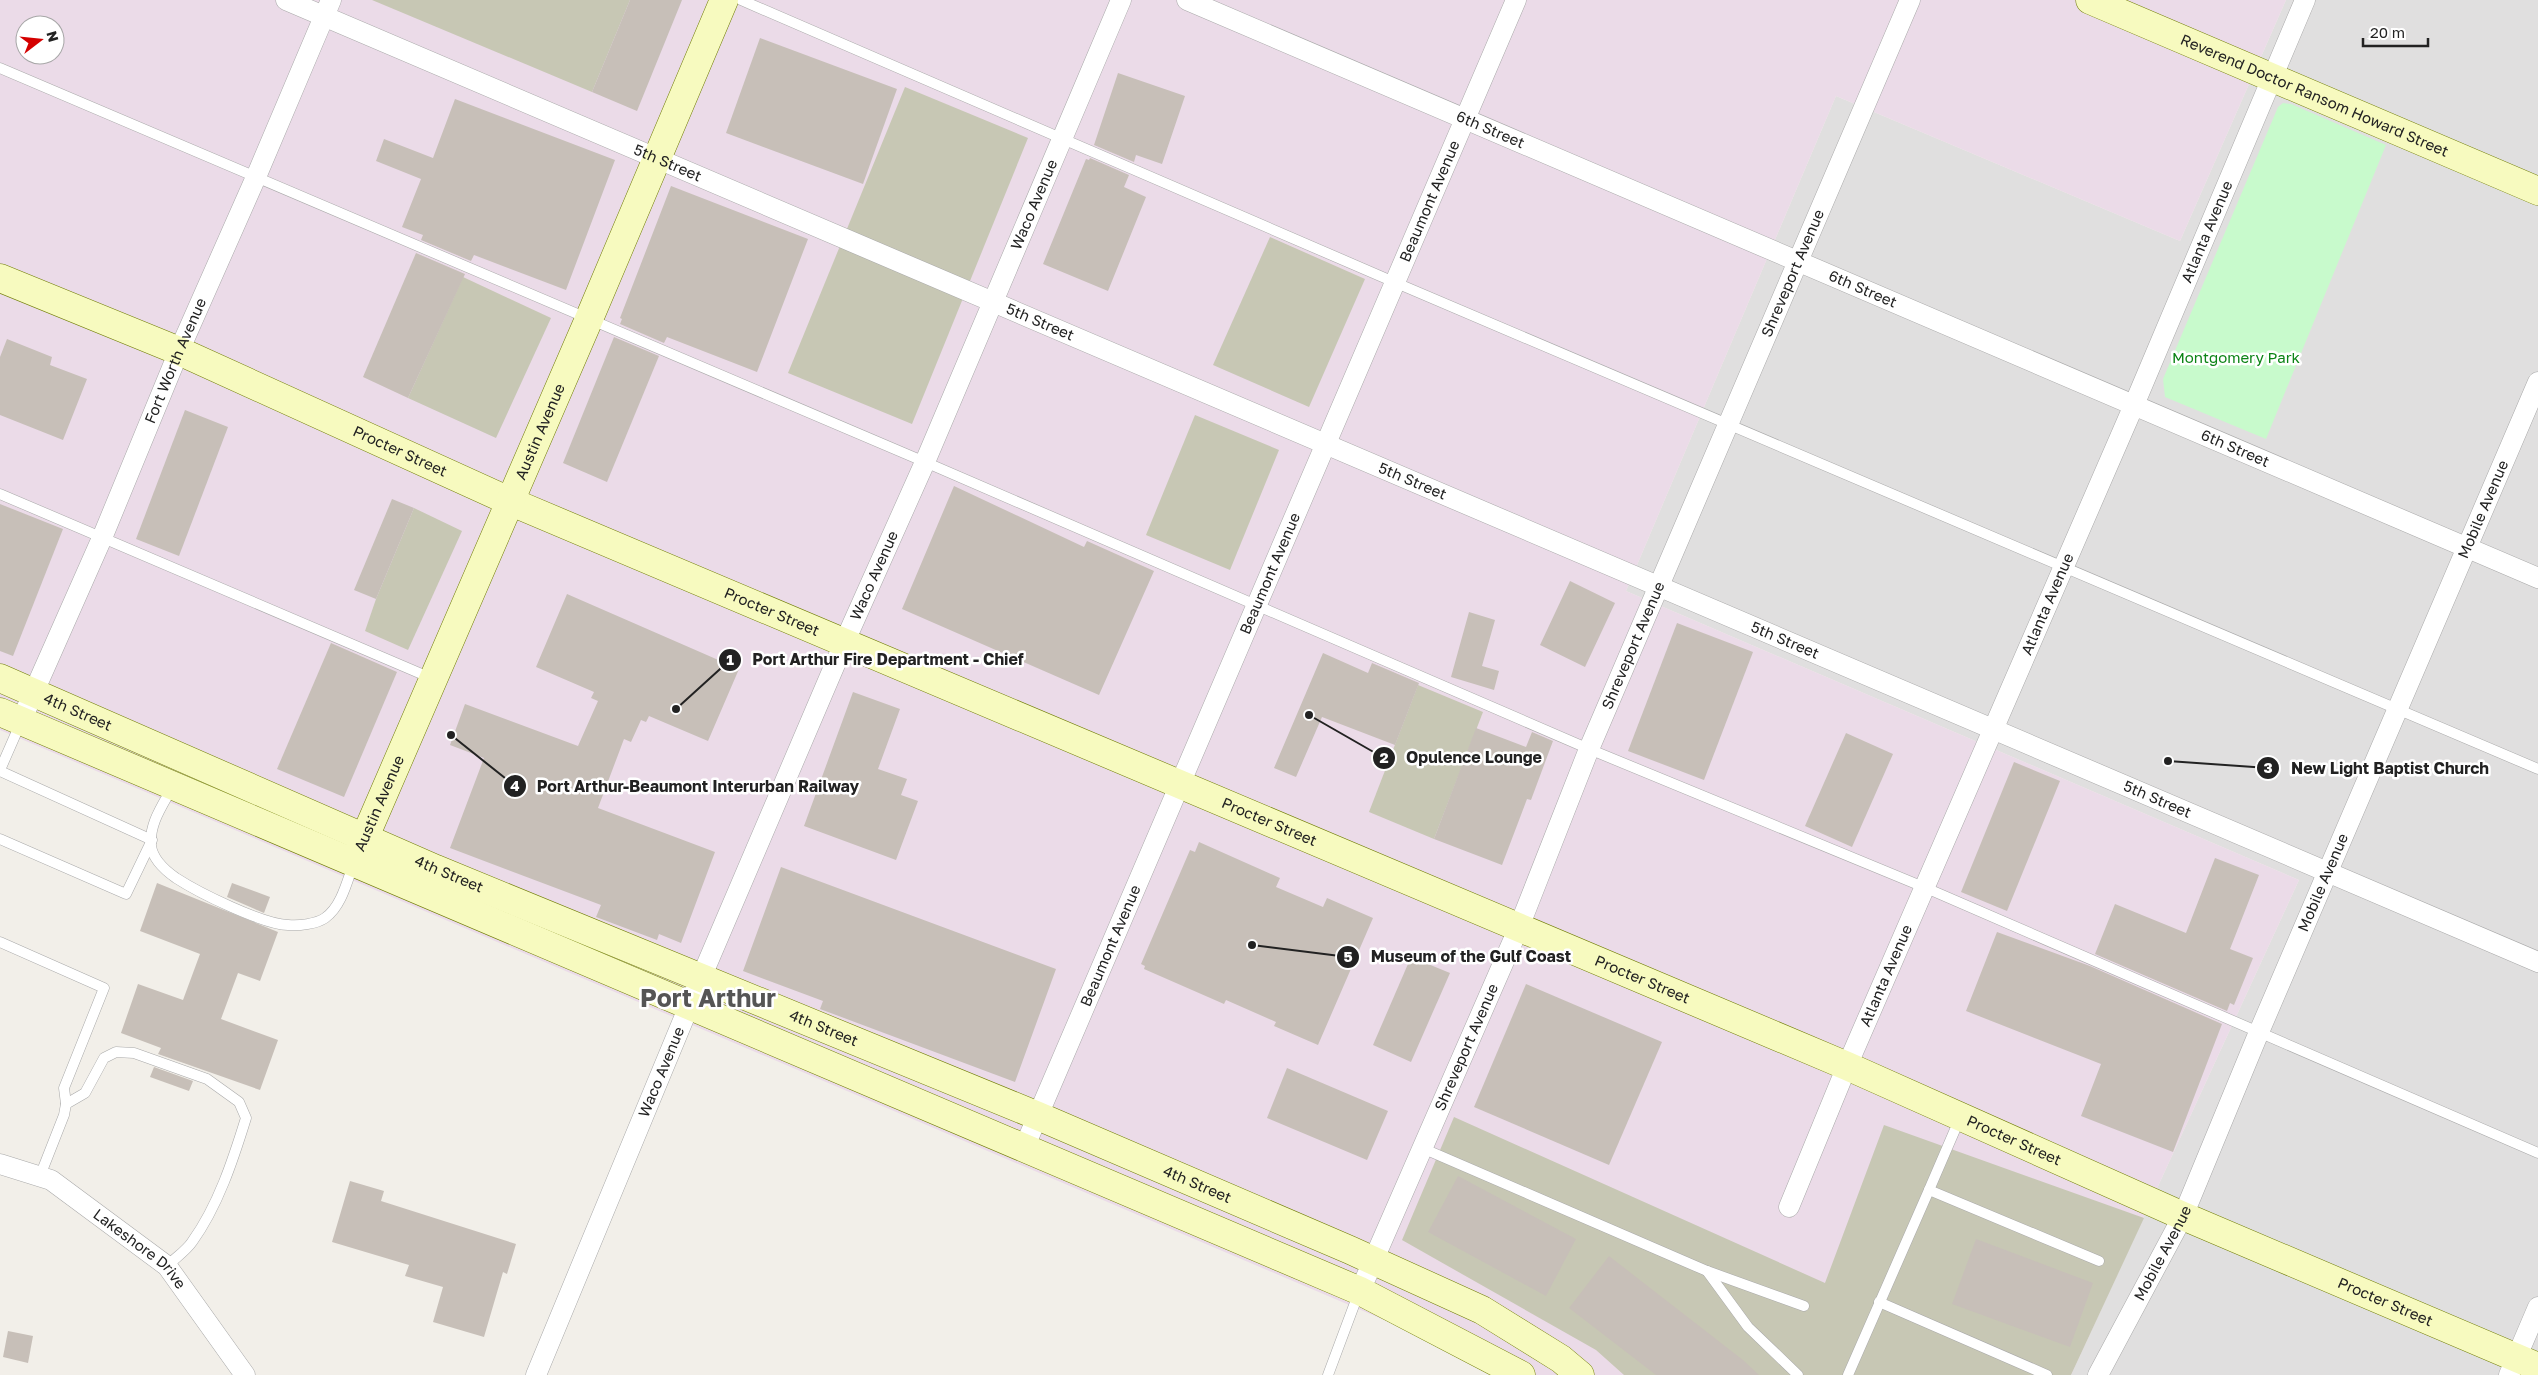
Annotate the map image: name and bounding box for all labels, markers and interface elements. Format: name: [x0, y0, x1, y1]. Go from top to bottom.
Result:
north arrow: [15, 15, 65, 65]
scale bar: [2363, 15, 2428, 47]
text: 20 m: [2370, 23, 2405, 41]
text: N: [43, 29, 63, 44]
street label: Reverend Doctor Ransom Howard Street: [2178, 30, 2452, 160]
street label: 6th Street: [1454, 106, 1528, 151]
street label: Beaumont Avenue: [1395, 137, 1463, 264]
street label: 5th Street: [631, 140, 705, 185]
street label: Waco Avenue: [1006, 156, 1060, 252]
street label: Atlanta Avenue: [2177, 177, 2236, 285]
street label: Shreveport Avenue: [1757, 206, 1827, 339]
street label: 6th Street: [1826, 266, 1900, 311]
street label: Fort Worth Avenue: [140, 295, 210, 426]
street label: 5th Street: [1004, 299, 1077, 344]
park label: Montgomery Park: [2172, 348, 2301, 366]
street label: Austin Avenue: [511, 380, 568, 482]
street label: Procter Street: [350, 421, 450, 480]
street label: 6th Street: [2199, 425, 2272, 470]
street label: Mobile Avenue: [2453, 457, 2512, 561]
street label: 5th Street: [1376, 458, 1450, 503]
street label: Beaumont Avenue: [1235, 509, 1303, 637]
street label: Waco Avenue: [845, 527, 901, 623]
street label: Atlanta Avenue: [2017, 550, 2077, 657]
street label: Shreveport Avenue: [1597, 578, 1668, 712]
street label: Procter Street: [722, 583, 822, 639]
street label: 5th Street: [1749, 617, 1822, 662]
callout: Port Arthur Fire Department - Chief: [717, 644, 1033, 675]
text: Port Arthur Fire Department - Chief: [752, 649, 1024, 669]
text: 1: [726, 650, 734, 668]
street label: 4th Street: [41, 688, 115, 734]
callout: Opulence Lounge: [1371, 742, 1552, 773]
text: Opulence Lounge: [1406, 747, 1542, 767]
text: 2: [1379, 748, 1389, 766]
street label: Austin Avenue: [350, 752, 407, 854]
callout: New Light Baptist Church: [2256, 753, 2499, 784]
text: 3: [2263, 758, 2273, 776]
text: New Light Baptist Church: [2291, 758, 2489, 778]
callout: Port Arthur-Beaumont Interurban Railway: [502, 771, 870, 802]
text: 4: [510, 776, 520, 794]
text: Port Arthur-Beaumont Interurban Railway: [537, 776, 860, 796]
street label: 5th Street: [2121, 776, 2195, 821]
street label: Procter Street: [1219, 793, 1320, 849]
street label: Mobile Avenue: [2293, 830, 2351, 934]
street label: 4th Street: [412, 851, 486, 895]
street label: Beaumont Avenue: [1076, 882, 1144, 1009]
street label: Atlanta Avenue: [1855, 921, 1915, 1029]
callout: Museum of the Gulf Coast: [1336, 941, 1581, 972]
text: Museum of the Gulf Coast: [1371, 946, 1571, 966]
text: 5: [1343, 947, 1353, 965]
street label: Procter Street: [1592, 951, 1693, 1007]
street label: Shreveport Avenue: [1430, 980, 1501, 1113]
district label: Port Arthur: [640, 982, 776, 1013]
street label: 4th Street: [787, 1005, 861, 1049]
street label: Waco Avenue: [634, 1023, 688, 1120]
street label: Procter Street: [1964, 1111, 2064, 1169]
street label: 4th Street: [1161, 1161, 1235, 1206]
street label: Mobile Avenue: [2129, 1202, 2194, 1304]
street label: Lakeshore Drive: [90, 1205, 190, 1292]
street label: Procter Street: [2335, 1273, 2436, 1329]

